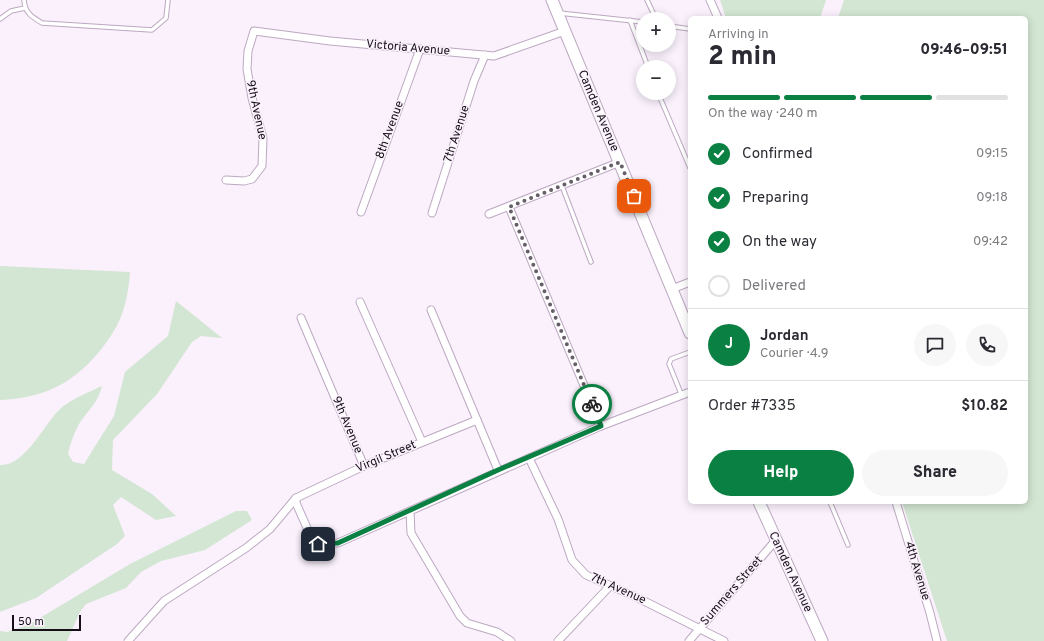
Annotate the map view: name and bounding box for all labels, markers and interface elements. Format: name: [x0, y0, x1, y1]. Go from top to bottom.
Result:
map controls: [636, 12, 676, 100]
button: +: [636, 12, 676, 52]
text: Arriving in: [708, 27, 769, 43]
street label: Victoria Avenue: [365, 36, 451, 60]
text: 2 min: [708, 41, 777, 74]
text: 09:46–09:51: [920, 41, 1008, 60]
button: −: [636, 60, 676, 100]
street label: Camden Avenue: [574, 68, 622, 154]
street label: 9th Avenue: [242, 79, 270, 141]
street label: 8th Avenue: [372, 99, 408, 161]
street label: 7th Avenue: [440, 103, 474, 165]
text: On the way · 240 m: [708, 106, 817, 122]
icon: check: [708, 143, 730, 165]
text: Confirmed: [742, 145, 813, 164]
text: 09:15: [976, 146, 1008, 162]
pin: [617, 179, 651, 213]
icon: bag: [623, 185, 645, 207]
icon: check: [708, 187, 730, 209]
text: Preparing: [742, 189, 809, 208]
text: 09:18: [976, 190, 1008, 206]
icon: check: [708, 231, 730, 253]
text: On the way: [742, 233, 817, 252]
text: 09:42: [973, 234, 1008, 250]
text: Delivered: [742, 277, 806, 296]
button: chat: [914, 324, 956, 366]
button: phone: [966, 324, 1008, 366]
text: Jordan: [760, 327, 809, 346]
text: J: [725, 335, 733, 354]
text: Courier · 4.9: [760, 346, 828, 362]
courier: [572, 384, 612, 424]
icon: bike: [581, 393, 603, 415]
street label: 9th Avenue: [328, 394, 366, 456]
text: Order #7335: [708, 397, 796, 416]
text: $10.82: [961, 397, 1008, 416]
street label: Virgil Street: [353, 437, 419, 477]
button: Help: [708, 450, 854, 496]
button: Share: [862, 450, 1008, 496]
pin: [301, 527, 335, 561]
street label: Camden Avenue: [764, 529, 816, 615]
icon: home: [307, 533, 329, 555]
street label: 4th Avenue: [900, 540, 934, 602]
street label: Summers Street: [697, 553, 767, 629]
street label: 7th Avenue: [588, 570, 648, 608]
scale bar: [12, 613, 81, 632]
text: 50 m: [18, 615, 44, 629]

